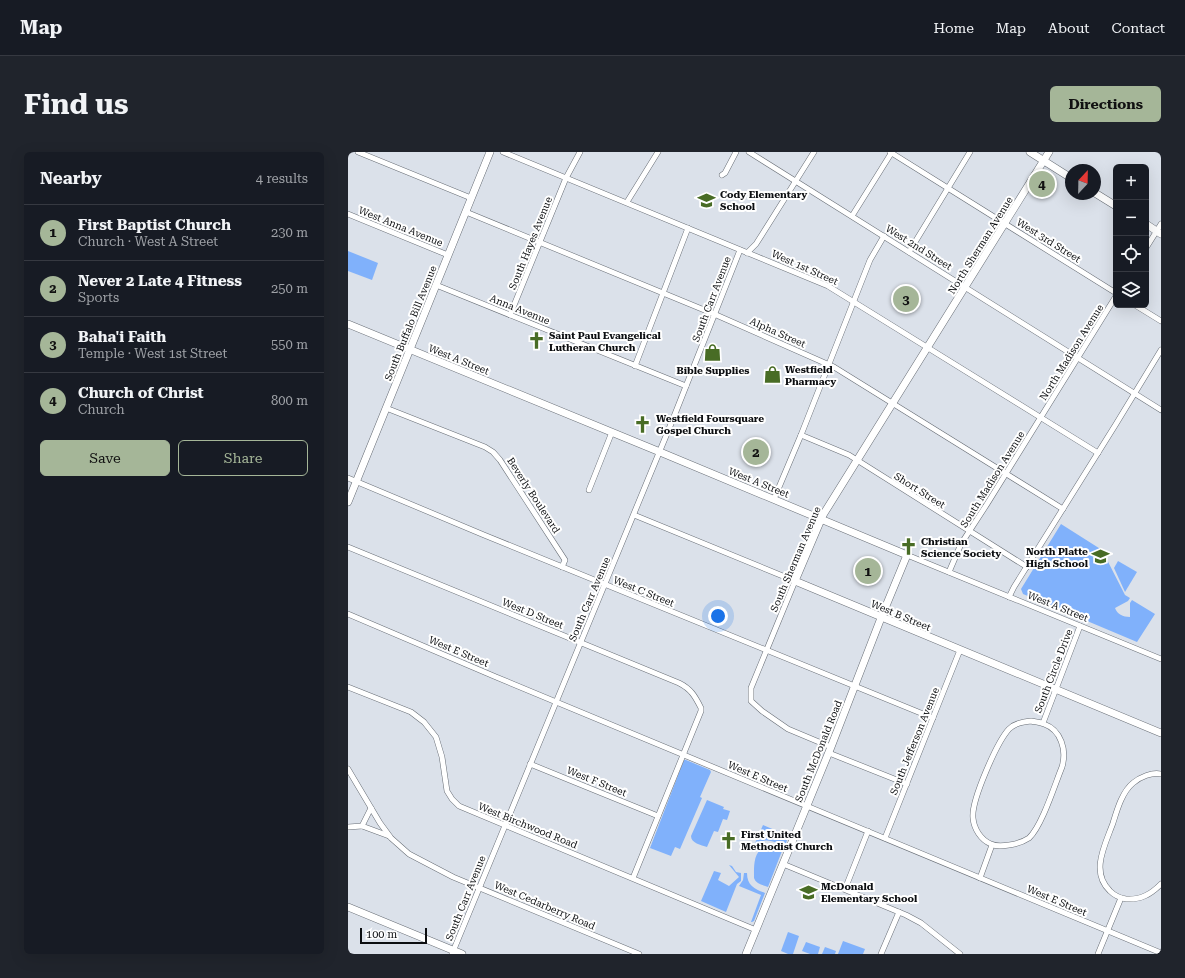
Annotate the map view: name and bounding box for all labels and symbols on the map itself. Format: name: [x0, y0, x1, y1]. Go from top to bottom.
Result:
north arrow: [1065, 164, 1101, 200]
pin: 4: [1029, 169, 1055, 199]
place label: Cody Elementary School: [720, 189, 807, 212]
school or university icon: Cody Elementary School: [697, 190, 717, 210]
street label: North Sherman Avenue: [946, 194, 1015, 296]
street label: South Hayes Avenue: [507, 195, 554, 291]
street label: West Anna Avenue: [357, 205, 445, 249]
street label: West 3rd Street: [1015, 216, 1083, 265]
street label: West 2nd Street: [884, 223, 954, 272]
street label: West 1st Street: [770, 248, 840, 287]
street label: South Carr Avenue: [690, 254, 733, 343]
street label: South Buffalo Bill Avenue: [382, 264, 439, 382]
pin: 3: [893, 284, 919, 314]
street label: Anna Avenue: [488, 292, 552, 327]
street label: North Madison Avenue: [1037, 302, 1106, 402]
street label: Alpha Street: [748, 315, 808, 350]
place label: Saint Paul Evangelical Lutheran Church: [549, 330, 662, 353]
church icon: Saint Paul Evangelical Lutheran Church: [526, 331, 546, 351]
street label: West A Street: [427, 342, 491, 377]
shop icon: Bible Supplies: [703, 343, 723, 363]
place label: Westfield Pharmacy: [785, 364, 836, 387]
place label: Bible Supplies: [677, 365, 749, 376]
shop icon: Westfield Pharmacy: [762, 365, 782, 385]
place label: Westfield Foursquare Gospel Church: [656, 413, 764, 436]
church icon: Westfield Foursquare Gospel Church: [633, 414, 653, 434]
street label: South Madison Avenue: [958, 429, 1027, 529]
pin: 2: [743, 437, 769, 467]
street label: Beverly Boulevard: [505, 455, 562, 536]
street label: West A Street: [727, 465, 791, 500]
street label: Short Street: [892, 470, 947, 511]
street label: South Sherman Avenue: [768, 505, 823, 613]
place label: Christian Science Society: [921, 536, 1001, 559]
church icon: Christian Science Society: [898, 537, 918, 557]
place label: North Platte High School: [1026, 546, 1089, 569]
school or university icon: North Platte High School: [1091, 547, 1111, 567]
street label: South Carr Avenue: [567, 555, 612, 643]
pin: 1: [855, 556, 881, 586]
street label: West C Street: [612, 574, 676, 609]
street label: West A Street: [1026, 589, 1090, 624]
street label: West D Street: [501, 596, 565, 631]
street label: West B Street: [869, 598, 933, 633]
your location: [708, 606, 728, 626]
street label: South Circle Drive: [1032, 627, 1075, 715]
street label: West E Street: [427, 634, 491, 669]
street label: South Jefferson Avenue: [888, 685, 941, 797]
street label: South McDonald Road: [793, 698, 844, 804]
street label: West E Street: [726, 759, 790, 794]
street label: West F Street: [565, 764, 629, 799]
street label: West Birchwood Road: [477, 801, 580, 851]
place label: First United Methodist Church: [741, 829, 833, 852]
church icon: First United Methodist Church: [718, 830, 738, 850]
street label: South Carr Avenue: [443, 854, 488, 942]
street label: West Cedarberry Road: [493, 879, 597, 932]
place label: McDonald Elementary School: [821, 881, 918, 904]
school or university icon: McDonald Elementary School: [798, 882, 818, 902]
street label: West E Street: [1025, 883, 1089, 918]
scale bar: [360, 926, 427, 945]

